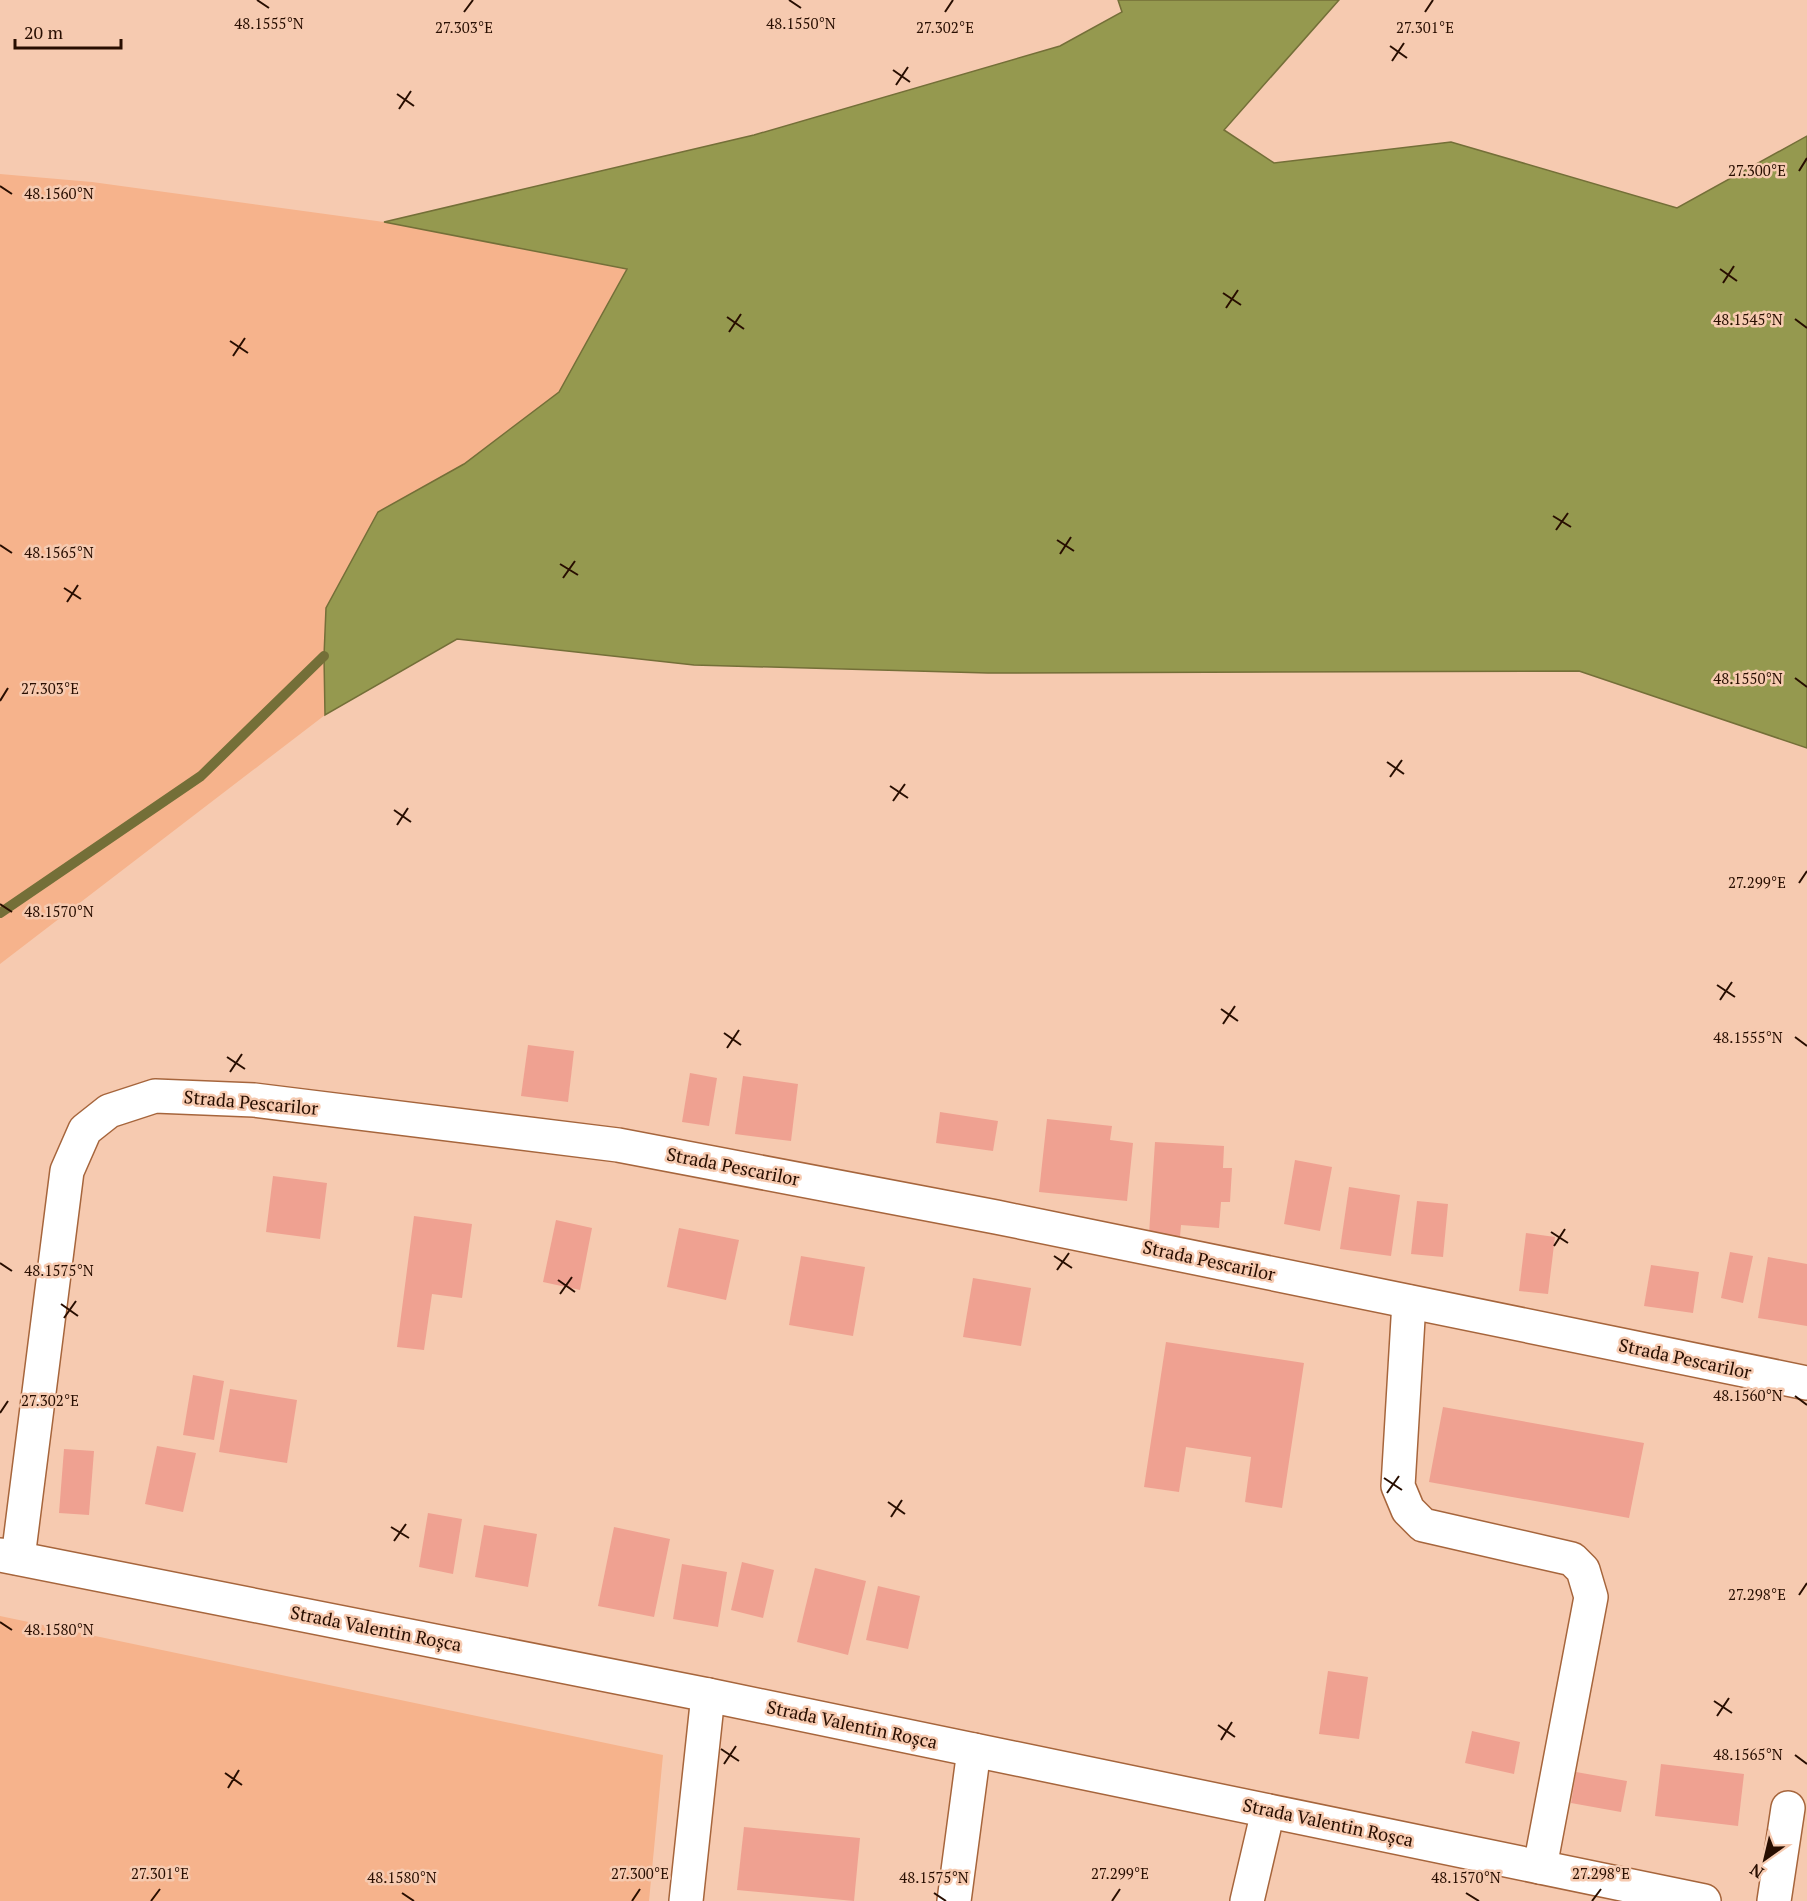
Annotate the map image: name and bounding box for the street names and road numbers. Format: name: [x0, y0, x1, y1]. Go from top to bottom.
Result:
street label: Strada Pescarilor: [183, 1084, 319, 1120]
street label: Strada Pescarilor: [665, 1141, 802, 1191]
street label: Strada Pescarilor: [1141, 1234, 1278, 1286]
street label: Strada Pescarilor: [1617, 1332, 1754, 1384]
street label: Strada Valentin Roșca: [289, 1600, 464, 1656]
street label: Strada Valentin Roșca: [765, 1694, 940, 1754]
street label: Strada Valentin Roșca: [1241, 1792, 1416, 1852]

